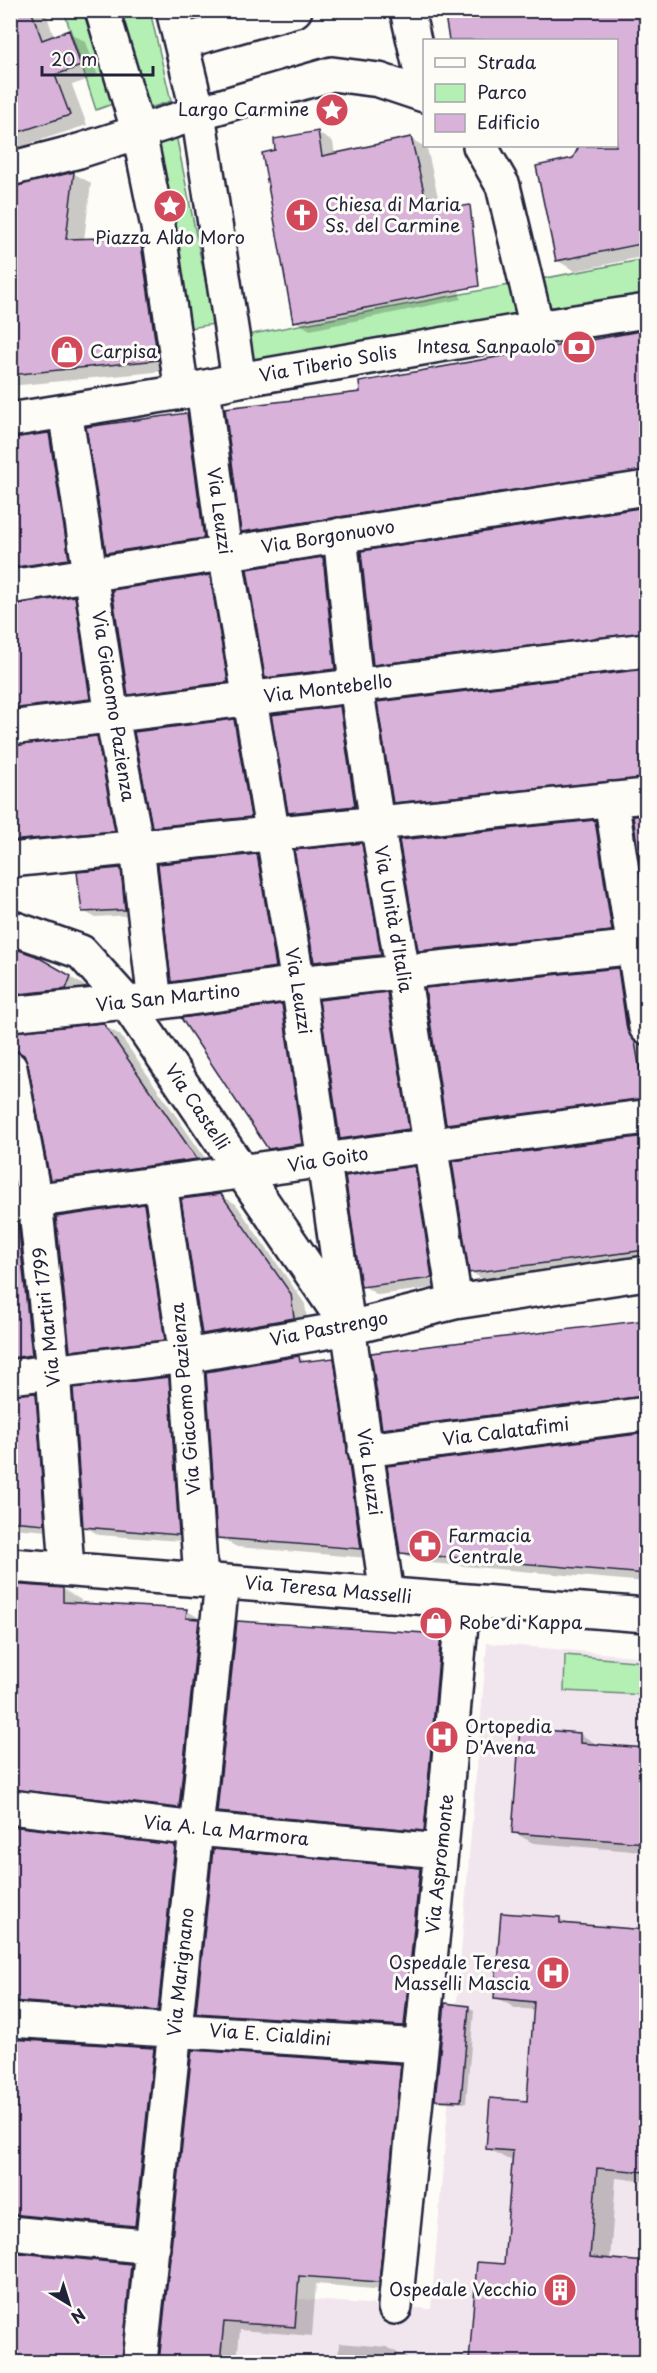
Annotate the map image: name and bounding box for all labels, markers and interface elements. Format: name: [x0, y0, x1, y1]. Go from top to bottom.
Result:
scale bar: [42, 39, 153, 77]
legend: [423, 39, 618, 147]
text: 20 m: [51, 45, 97, 72]
text: Strada: [477, 48, 537, 75]
text: Parco: [477, 78, 527, 105]
place icon: Largo Carmine: [314, 92, 350, 128]
place label: Largo Carmine: [178, 95, 309, 122]
text: Edificio: [477, 108, 540, 135]
place icon: Piazza Aldo Moro: [152, 188, 188, 224]
place label: Chiesa di Maria Ss. del Carmine: [325, 190, 461, 238]
church icon: Chiesa di Maria Ss. del Carmine: [284, 197, 320, 233]
place label: Piazza Aldo Moro: [95, 223, 245, 250]
bank icon: Intesa Sanpaolo: [561, 329, 597, 365]
place label: Intesa Sanpaolo: [417, 332, 556, 359]
shop icon: Carpisa: [49, 334, 85, 370]
place label: Carpisa: [90, 337, 158, 364]
street label: Via Tiberio Solis: [257, 337, 399, 388]
street label: Via Leuzzi: [201, 466, 240, 556]
street label: Via Borgonuovo: [259, 512, 396, 559]
street label: Via Giacomo Pazienza: [86, 608, 143, 804]
street label: Via Montebello: [262, 666, 394, 709]
street label: Via Unità d'Italia: [368, 843, 421, 994]
street label: Via Leuzzi: [279, 945, 320, 1036]
street label: Via San Martino: [94, 976, 241, 1018]
street label: Via Castelli: [159, 1057, 237, 1155]
street label: Via Goito: [285, 1139, 370, 1178]
street label: Via Martiri 1799: [25, 1246, 66, 1388]
street label: Via Giacomo Pazienza: [163, 1301, 206, 1496]
street label: Via Pastrengo: [267, 1303, 390, 1352]
street label: Via Calatafimi: [441, 1409, 571, 1452]
street label: Via Leuzzi: [351, 1427, 390, 1517]
place label: Farmacia Centrale: [448, 1521, 531, 1569]
pharmacy icon: Farmacia Centrale: [407, 1528, 443, 1564]
street label: Via Teresa Masselli: [243, 1568, 413, 1609]
shop icon: Robe di Kappa: [418, 1605, 454, 1641]
place label: Robe di Kappa: [459, 1608, 583, 1635]
place label: Ortopedia D'Avena: [465, 1712, 552, 1760]
hospital icon: Ortopedia D'Avena: [424, 1719, 460, 1755]
street label: Via Aspromonte: [418, 1792, 459, 1935]
street label: Via A. La Marmora: [142, 1807, 310, 1852]
street label: Via Marignano: [159, 1906, 200, 2038]
place label: Ospedale Teresa Masselli Mascia: [389, 1948, 531, 1996]
hospital icon: Ospedale Teresa Masselli Mascia: [535, 1955, 571, 1991]
street label: Via E. Cialdini: [208, 2016, 332, 2051]
building icon: Ospedale Vecchio: [542, 2272, 578, 2308]
north arrow: [39, 2274, 99, 2334]
place label: Ospedale Vecchio: [389, 2275, 537, 2302]
text: N: [66, 2303, 91, 2330]

